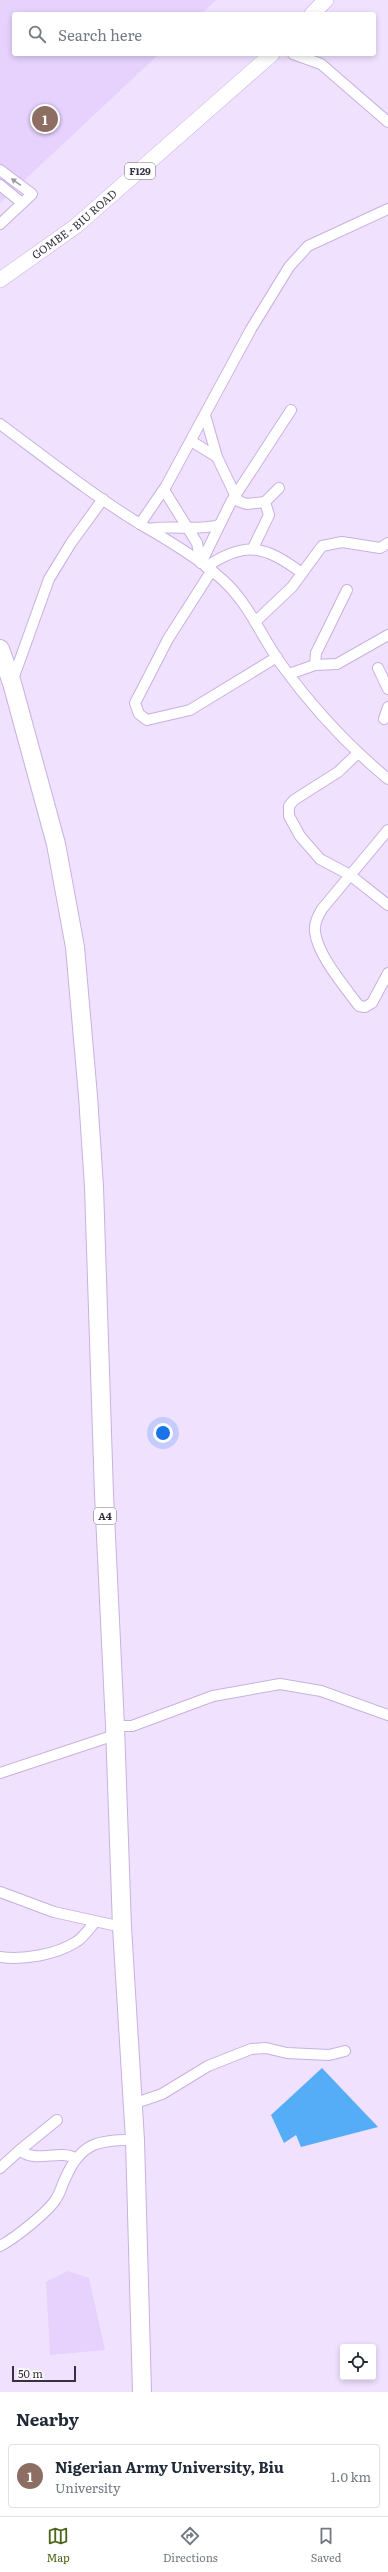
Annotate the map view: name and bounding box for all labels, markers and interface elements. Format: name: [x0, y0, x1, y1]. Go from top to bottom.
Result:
search box: [12, 12, 376, 56]
icon: search: [26, 23, 48, 45]
text: Search here: [58, 23, 142, 46]
pin: 1: [32, 104, 58, 134]
road number: F129: [125, 163, 155, 179]
one-way arrow: [11, 178, 22, 186]
street label: GOMBE - BIU ROAD: [28, 185, 120, 262]
your location: [153, 1423, 173, 1443]
road number: A4: [94, 1508, 116, 1524]
map controls: [340, 2344, 376, 2380]
button: locate: [340, 2344, 376, 2380]
scale bar: [12, 2364, 76, 2383]
text: 50 m: [18, 2365, 43, 2381]
text: Nearby: [16, 2406, 79, 2431]
text: Nigerian Army University, Biu: [55, 2455, 284, 2478]
text: 1: [27, 2467, 33, 2486]
text: 1.0 km: [331, 2467, 371, 2486]
text: University: [55, 2478, 120, 2497]
tab: Map: [46, 2525, 70, 2565]
tab: Directions: [163, 2525, 218, 2565]
tab: Saved: [311, 2525, 341, 2565]

